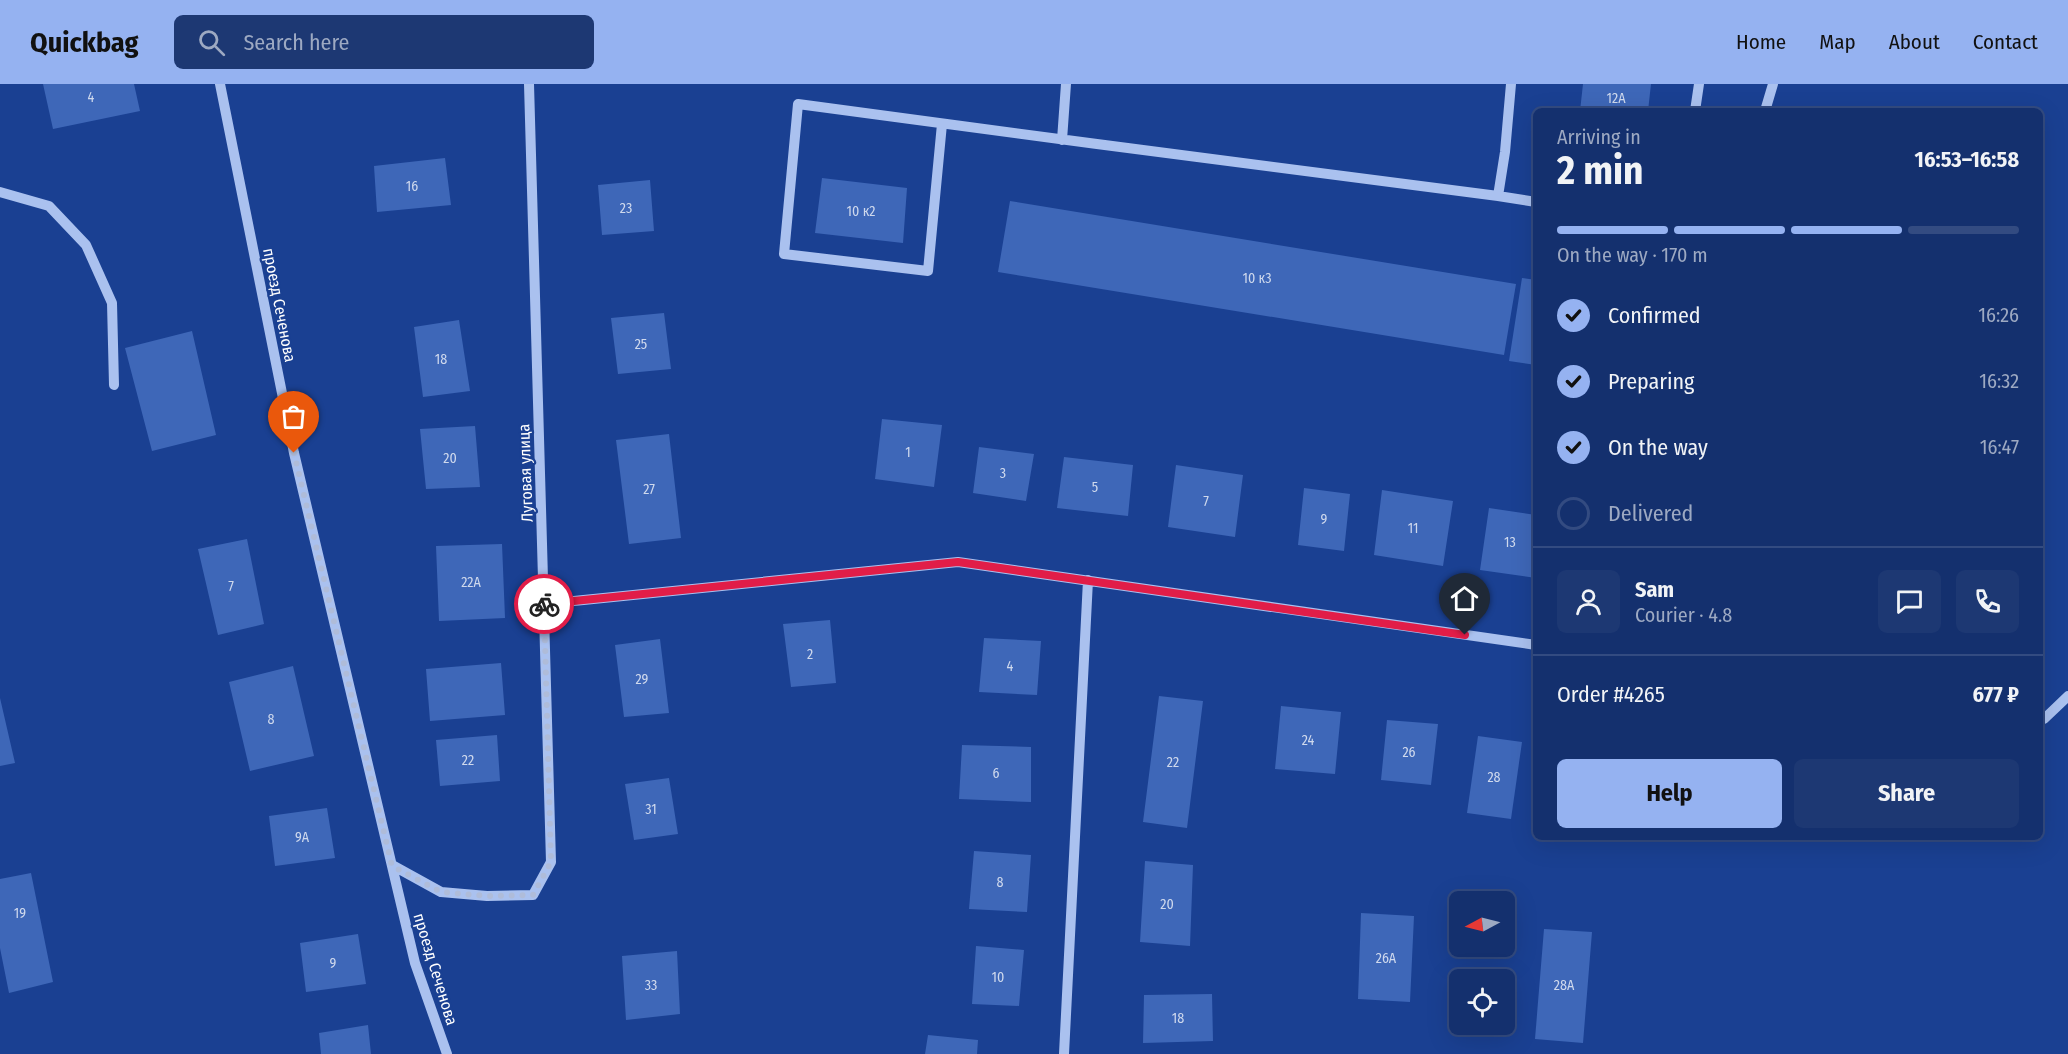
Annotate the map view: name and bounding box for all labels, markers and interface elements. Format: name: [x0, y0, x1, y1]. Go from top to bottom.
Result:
search box: [174, 15, 594, 69]
text: Quickbag: [30, 26, 138, 59]
icon: search: [195, 26, 228, 59]
text: Search here: [243, 29, 349, 56]
text: Home: [1736, 29, 1786, 55]
text: Map: [1819, 29, 1856, 55]
text: About: [1889, 29, 1940, 55]
text: Contact: [1973, 29, 2038, 55]
house number: 4: [88, 89, 95, 106]
house number: 12А: [1607, 90, 1626, 107]
text: Arriving in: [1557, 125, 1641, 149]
text: 16:53–16:58: [1915, 146, 2019, 173]
text: 2 min: [1557, 148, 1643, 194]
house number: 16: [406, 178, 418, 195]
house number: 23: [620, 200, 632, 217]
house number: 10 к2: [847, 203, 875, 220]
text: On the way · 170 m: [1557, 243, 1708, 267]
street label: проезд Сеченова: [259, 246, 300, 364]
house number: 10 к3: [1243, 270, 1271, 287]
icon: check: [1557, 299, 1590, 332]
text: Confirmed: [1608, 302, 1701, 329]
text: 16:26: [1978, 303, 2019, 327]
house number: 25: [635, 336, 647, 353]
house number: 18: [435, 351, 447, 368]
icon: check: [1557, 365, 1590, 398]
text: Preparing: [1608, 368, 1694, 395]
text: 16:32: [1979, 369, 2019, 393]
pin: [268, 391, 319, 453]
icon: bag: [277, 400, 310, 433]
street label: Луговая улица: [514, 423, 537, 522]
icon: check: [1557, 431, 1590, 464]
text: On the way: [1608, 434, 1708, 461]
text: 16:47: [1980, 435, 2019, 459]
house number: 1: [905, 444, 911, 461]
house number: 20: [443, 450, 457, 467]
house number: 3: [1000, 465, 1006, 482]
house number: 5: [1092, 479, 1098, 496]
house number: 27: [643, 481, 655, 498]
house number: 7: [1203, 493, 1209, 510]
text: Delivered: [1608, 500, 1693, 527]
house number: 9: [1321, 511, 1328, 528]
house number: 11: [1408, 520, 1418, 537]
house number: 13: [1504, 534, 1516, 551]
button: person: [1557, 570, 1620, 633]
button: chat: [1878, 570, 1941, 633]
button: phone: [1956, 570, 2019, 633]
pin: [1439, 573, 1490, 635]
house number: 22А: [461, 574, 481, 591]
courier: [514, 574, 574, 634]
text: Sam: [1635, 576, 1674, 603]
house number: 7: [228, 578, 234, 595]
icon: home: [1448, 582, 1481, 615]
icon: bike: [528, 588, 561, 621]
text: Courier · 4.8: [1635, 603, 1732, 627]
house number: 2: [807, 646, 813, 663]
house number: 4: [1007, 658, 1014, 675]
house number: 29: [636, 671, 649, 688]
text: Order #4265: [1557, 681, 1665, 708]
text: 677 ₽: [1973, 681, 2019, 708]
house number: 8: [268, 711, 275, 728]
house number: 24: [1302, 732, 1315, 749]
house number: 26: [1402, 744, 1416, 761]
house number: 22: [462, 752, 474, 769]
house number: 22: [1167, 754, 1179, 771]
button: Help: [1557, 759, 1782, 828]
button: Share: [1794, 759, 2019, 828]
house number: 6: [993, 765, 1000, 782]
house number: 28: [1487, 769, 1501, 786]
house number: 31: [645, 801, 657, 818]
house number: 9А: [295, 829, 310, 846]
house number: 8: [997, 874, 1004, 891]
north arrow: [1449, 891, 1515, 957]
map controls: [1449, 891, 1515, 1035]
house number: 20: [1160, 896, 1174, 913]
house number: 19: [14, 905, 26, 922]
street label: проезд Сеченова: [409, 911, 462, 1027]
house number: 26А: [1376, 950, 1397, 967]
house number: 9: [330, 955, 337, 972]
house number: 10: [992, 969, 1004, 986]
button: locate: [1449, 969, 1515, 1035]
house number: 33: [645, 977, 657, 994]
house number: 28А: [1554, 977, 1575, 994]
house number: 18: [1172, 1010, 1184, 1027]

